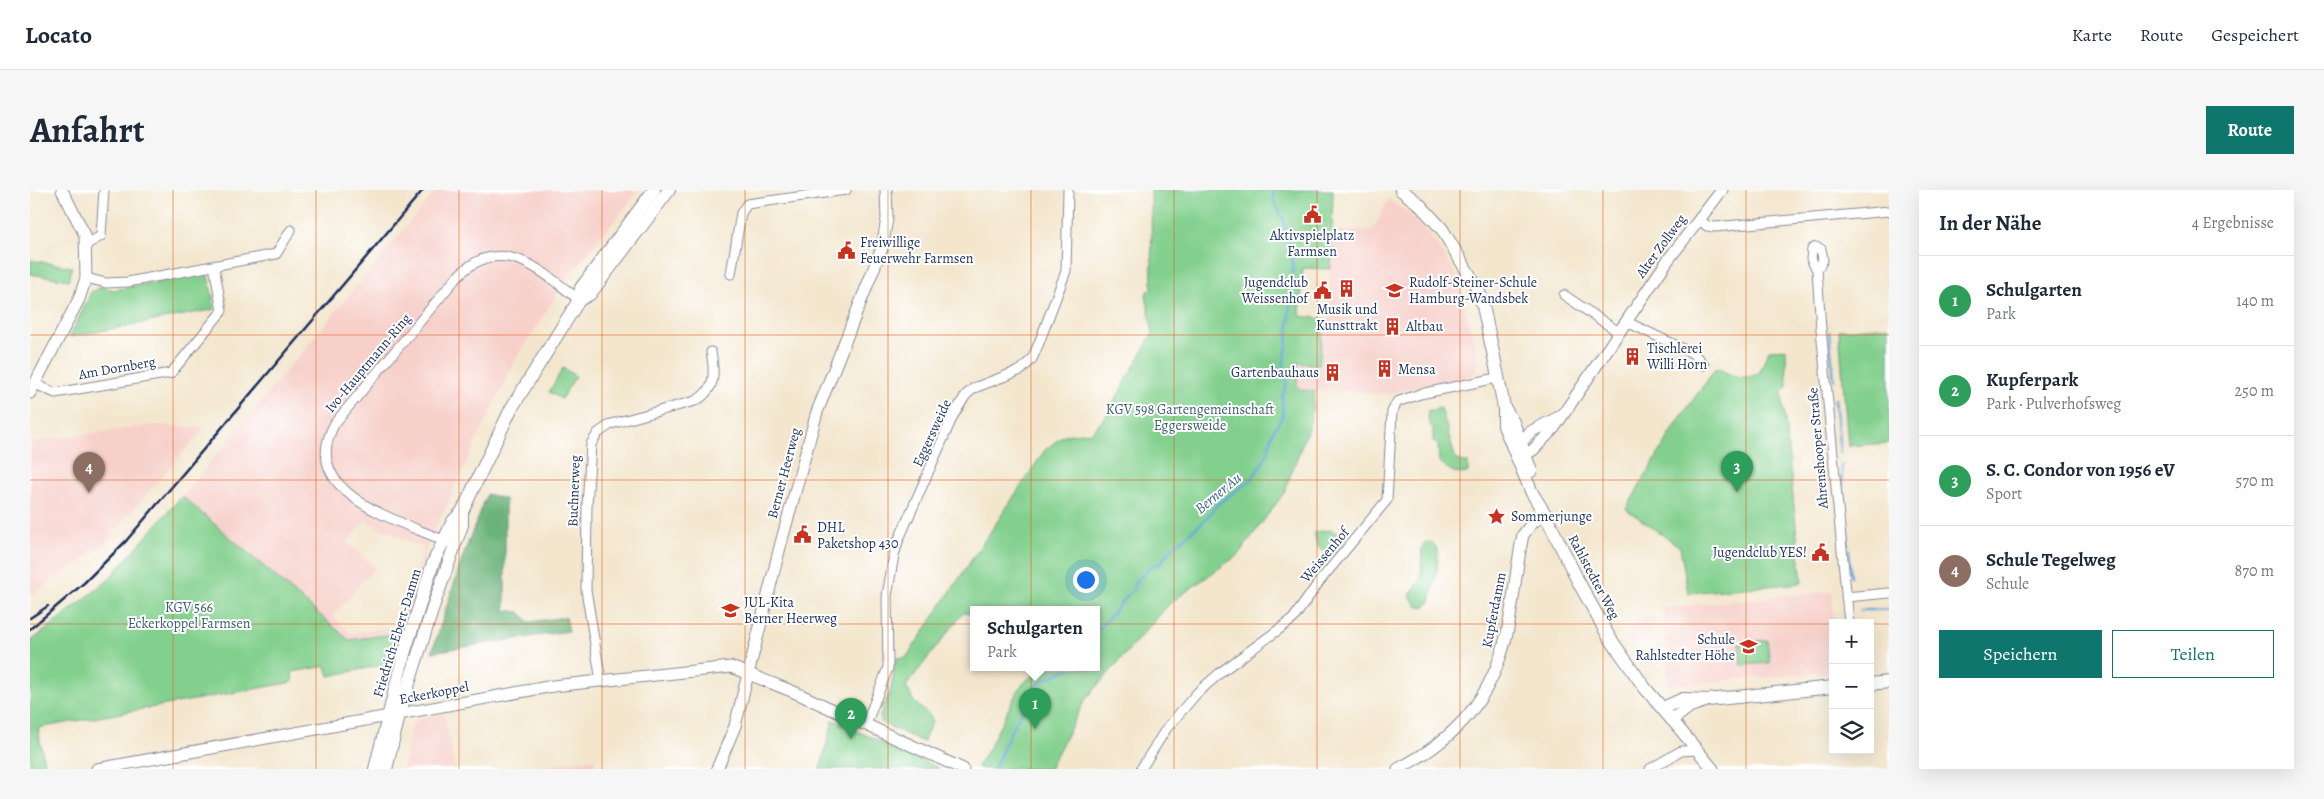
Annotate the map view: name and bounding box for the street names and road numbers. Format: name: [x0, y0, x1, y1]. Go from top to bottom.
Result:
street label: Alter Zollweg: [1631, 210, 1691, 283]
street label: Ivo-Hauptmann-Ring: [321, 309, 415, 417]
street label: Am Dornberg: [76, 352, 157, 384]
street label: Ahrenshooper Straße: [1803, 387, 1833, 510]
street label: Eggersweide: [908, 396, 956, 470]
street label: Berner Heerweg: [763, 426, 805, 520]
street label: Buchnerweg: [563, 455, 585, 527]
street label: Weissenhof: [1296, 522, 1355, 587]
street label: Rahlstedter Weg: [1564, 531, 1624, 623]
street label: Friedrich-Ebert-Damm: [368, 566, 426, 700]
street label: Kupferdamm: [1477, 570, 1511, 649]
street label: Eckerkoppel: [398, 677, 471, 709]

